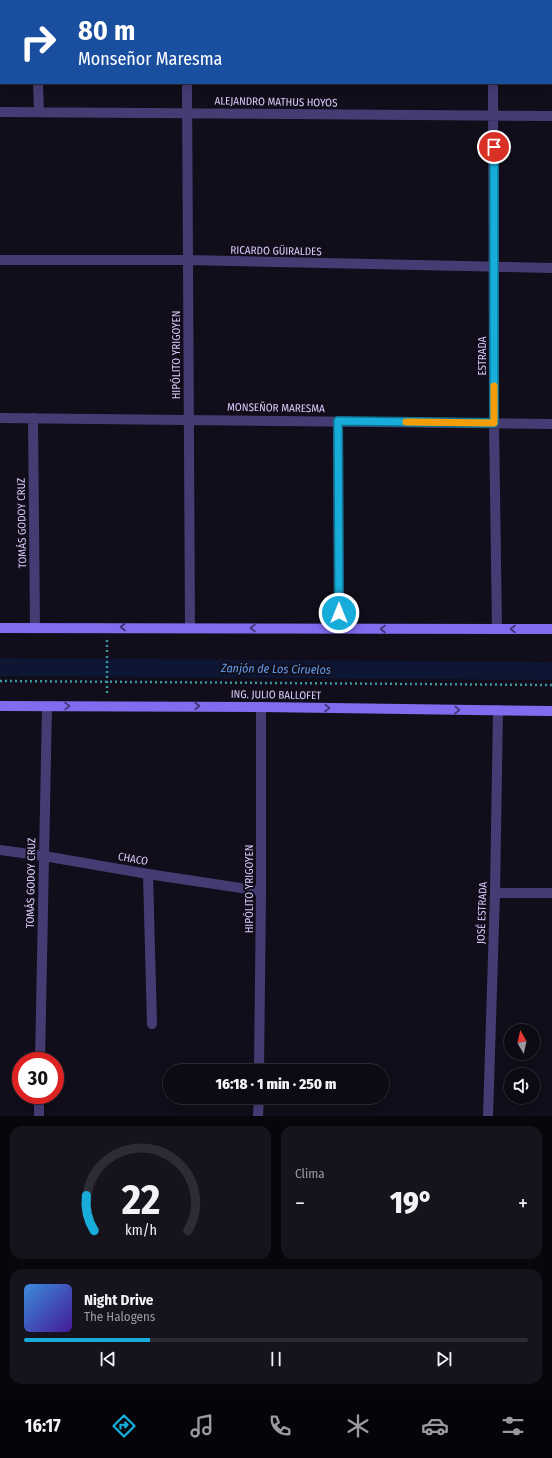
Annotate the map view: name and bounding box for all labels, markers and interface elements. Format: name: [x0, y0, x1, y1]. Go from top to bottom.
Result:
text: 80 m: [78, 14, 135, 47]
icon: right: [12, 16, 64, 68]
text: Monseñor Maresma: [78, 48, 222, 70]
street label: ALEJANDRO MATHUS HOYOS: [214, 94, 338, 110]
pin: [477, 130, 511, 164]
icon: arrive: [483, 136, 505, 158]
street label: RICARDO GÜIRALDES: [230, 244, 322, 258]
street label: HIPÓLITO YRIGOYEN: [169, 311, 183, 399]
street label: ESTRADA: [476, 336, 489, 376]
street label: MONSEÑOR MARESMA: [227, 401, 325, 415]
street label: TOMÁS GODOY CRUZ: [14, 478, 29, 568]
position arrow: [318, 592, 360, 634]
one-way arrow: [120, 623, 126, 631]
one-way arrow: [250, 624, 256, 632]
one-way arrow: [380, 625, 386, 633]
one-way arrow: [510, 625, 516, 633]
water label: Zanjón de Los Ciruelos: [220, 661, 331, 677]
street label: ING. JULIO BALLOFET: [231, 688, 322, 702]
one-way arrow: [64, 702, 70, 710]
one-way arrow: [194, 702, 200, 710]
one-way arrow: [324, 704, 330, 712]
one-way arrow: [454, 706, 460, 714]
street label: TOMÁS GODOY CRUZ: [23, 838, 38, 928]
street label: HIPÓLITO YRIGOYEN: [242, 845, 256, 933]
street label: CHACO: [117, 850, 149, 868]
street label: JOSÉ ESTRADA: [473, 881, 490, 944]
north arrow: [504, 1024, 540, 1060]
map controls: [504, 1024, 540, 1104]
speed limit sign: 30: [12, 1052, 64, 1104]
button: sound: [504, 1068, 540, 1104]
text: 16:18 · 1 min · 250 m: [216, 1075, 336, 1093]
text: Clima: [295, 1166, 325, 1181]
text: 22: [120, 1174, 160, 1224]
text: 19°: [390, 1185, 433, 1221]
text: −: [295, 1190, 305, 1217]
text: +: [518, 1190, 528, 1217]
text: km/h: [125, 1221, 156, 1238]
text: Night Drive: [84, 1291, 153, 1309]
text: The Halogens: [84, 1309, 155, 1324]
icon: previous: [97, 1348, 119, 1370]
icon: pause: [265, 1348, 287, 1370]
icon: next: [433, 1348, 455, 1370]
icon: directions: [110, 1412, 138, 1440]
icon: music: [188, 1412, 216, 1440]
icon: phone: [266, 1412, 294, 1440]
icon: climate: [344, 1412, 372, 1440]
icon: car: [421, 1412, 449, 1440]
icon: filters: [499, 1412, 527, 1440]
text: 16:17: [25, 1415, 61, 1437]

